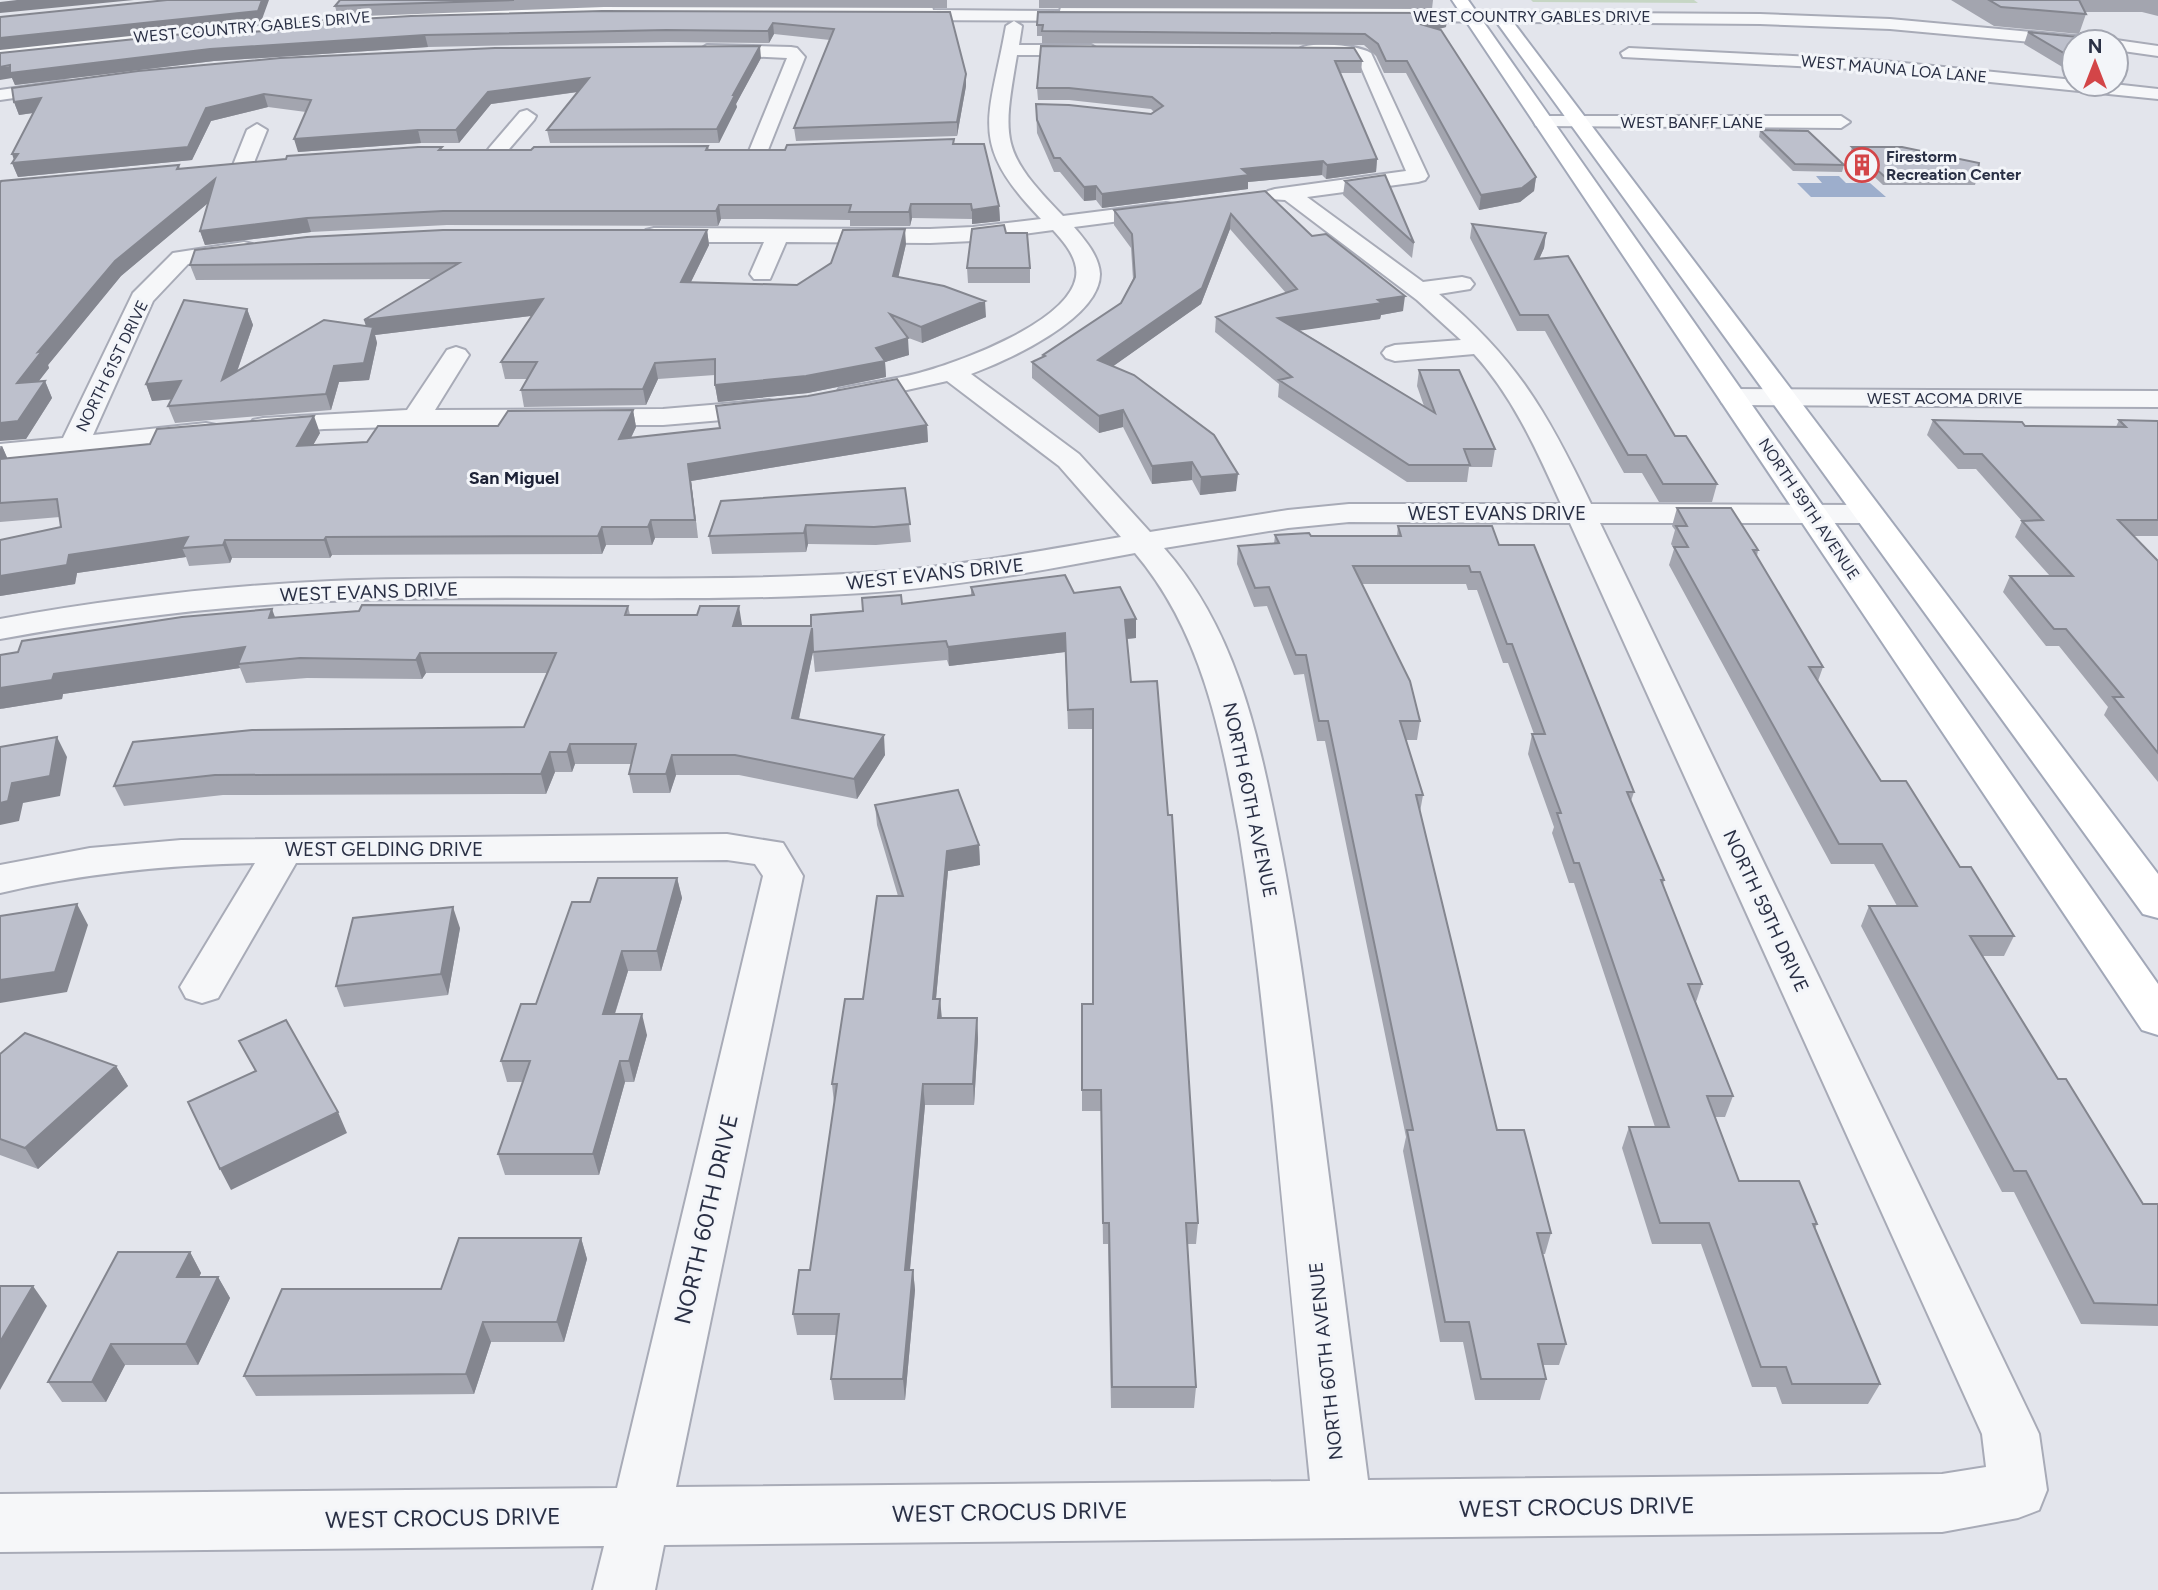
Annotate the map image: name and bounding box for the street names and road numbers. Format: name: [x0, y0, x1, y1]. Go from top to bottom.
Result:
street label: WEST COUNTRY GABLES DRIVE: [133, 7, 371, 47]
street label: WEST COUNTRY GABLES DRIVE: [1413, 7, 1651, 26]
street label: WEST MAUNA LOA LANE: [1800, 51, 1988, 87]
street label: WEST BANFF LANE: [1621, 113, 1763, 132]
street label: NORTH 61ST DRIVE: [72, 297, 152, 435]
street label: WEST ACOMA DRIVE: [1867, 389, 2023, 408]
street label: NORTH 59TH AVENUE: [1755, 435, 1863, 583]
street label: WEST EVANS DRIVE: [1408, 502, 1586, 525]
street label: WEST EVANS DRIVE: [845, 553, 1025, 595]
street label: WEST EVANS DRIVE: [279, 577, 459, 607]
street label: NORTH 60TH AVENUE: [1218, 700, 1282, 900]
street label: NORTH 59TH DRIVE: [1718, 826, 1814, 996]
street label: WEST GELDING DRIVE: [285, 838, 483, 861]
street label: NORTH 60TH DRIVE: [668, 1111, 744, 1327]
street label: NORTH 60TH AVENUE: [1304, 1261, 1348, 1461]
street label: WEST CROCUS DRIVE: [1459, 1491, 1695, 1523]
street label: WEST CROCUS DRIVE: [892, 1496, 1128, 1528]
street label: WEST CROCUS DRIVE: [325, 1502, 561, 1534]

